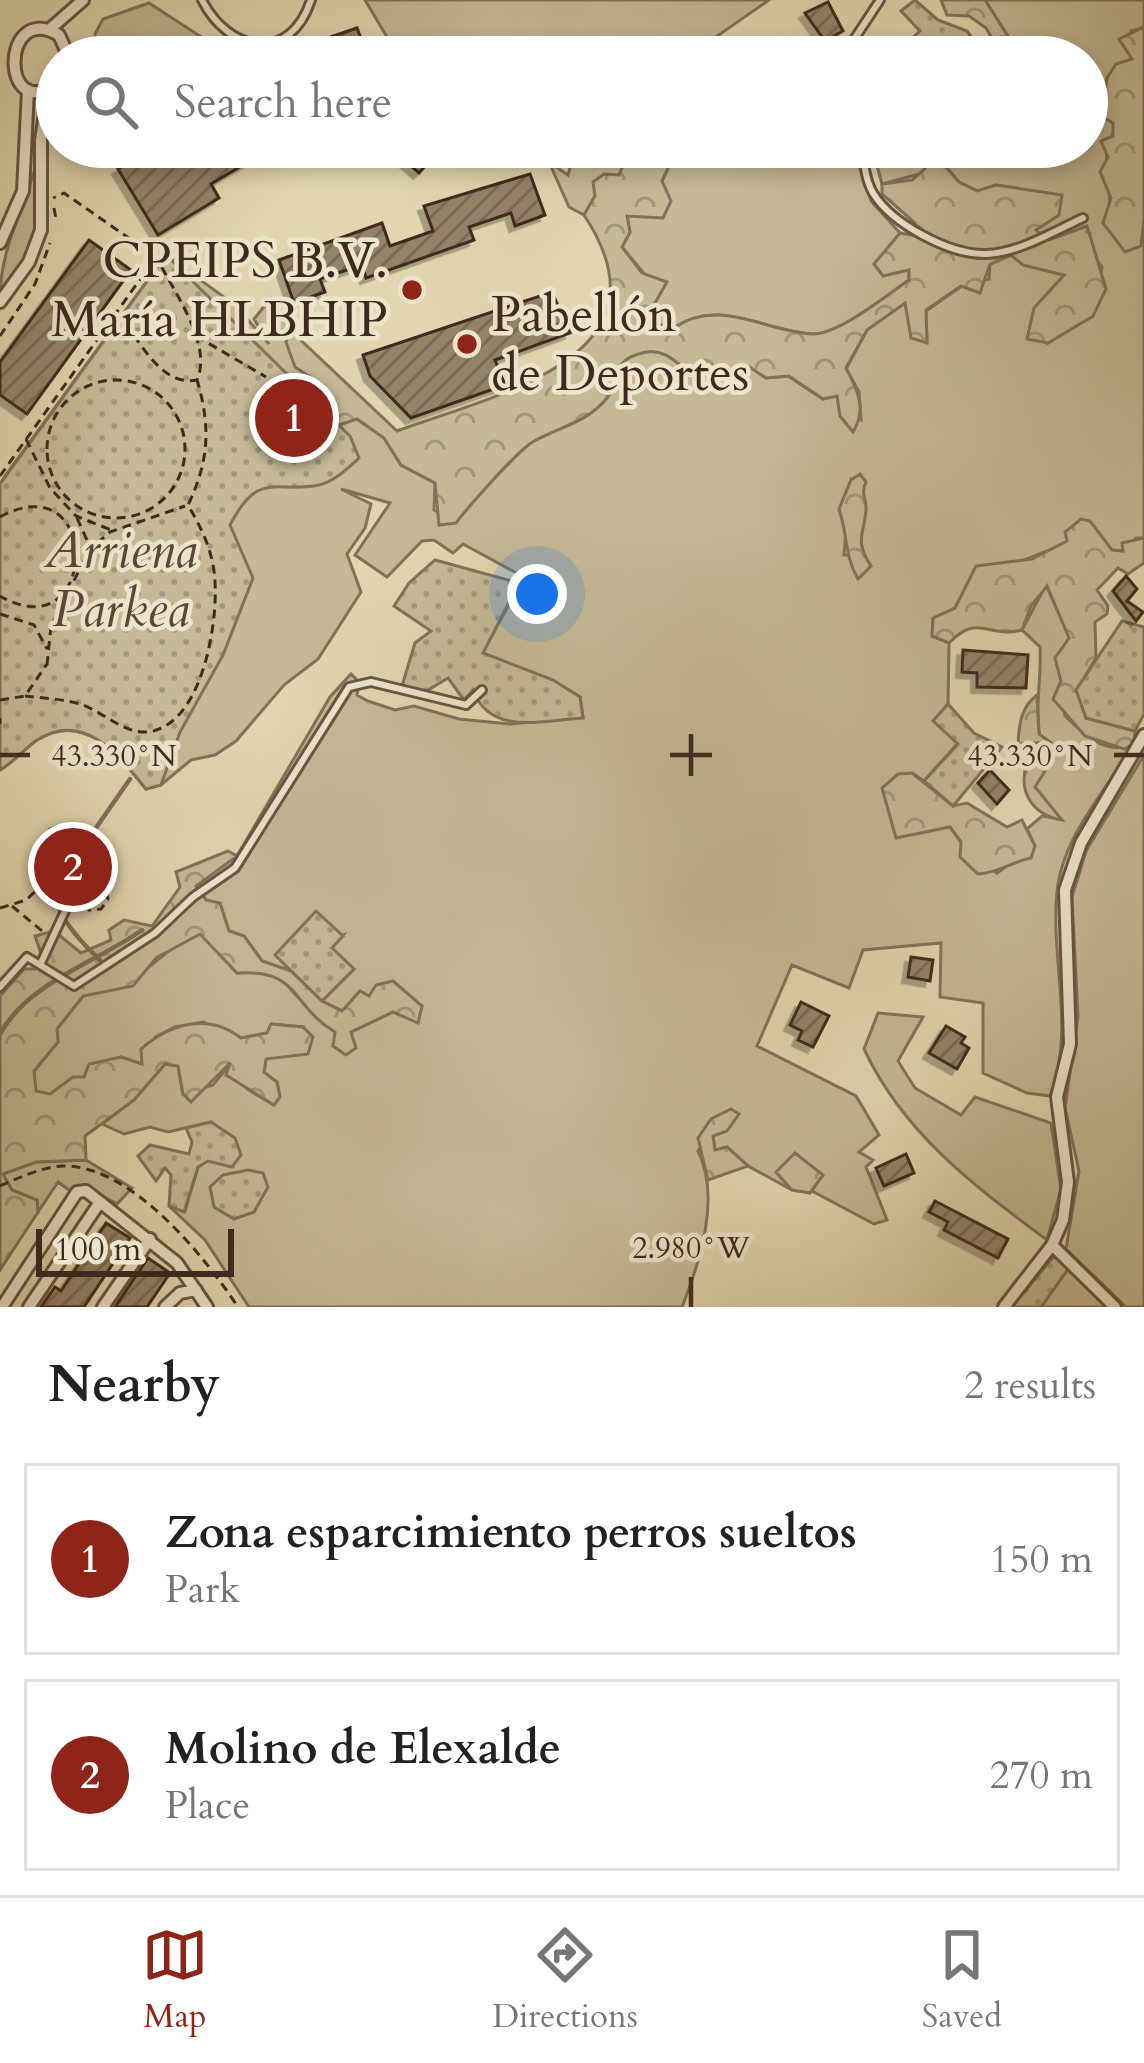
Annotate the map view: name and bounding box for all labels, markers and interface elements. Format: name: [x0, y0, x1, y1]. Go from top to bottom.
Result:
search box: [36, 36, 1108, 168]
icon: search: [78, 69, 144, 135]
text: Search here: [174, 72, 392, 133]
place label: CPEIPS B.V. María HLBHIP: [51, 226, 388, 355]
marker: CPEIPS B.V. María HLBHIP: [399, 277, 425, 303]
place label: Pabellón de Deportes: [491, 280, 749, 409]
marker: Pabellón de Deportes: [454, 331, 480, 357]
pin: 1: [255, 373, 333, 463]
park label: Arriena Parkea: [43, 516, 198, 645]
your location: [507, 564, 567, 624]
text: 43.330°N: [51, 736, 177, 777]
text: 43.330°N: [967, 736, 1093, 777]
pin: 2: [34, 822, 112, 912]
scale bar: [36, 1223, 234, 1276]
text: 100 m: [54, 1227, 141, 1272]
text: 2.980°W: [632, 1228, 751, 1269]
text: Nearby: [48, 1350, 220, 1420]
text: 2 results: [964, 1359, 1096, 1412]
text: Zona esparcimiento perros sueltos: [165, 1502, 857, 1563]
text: 1: [80, 1533, 100, 1586]
text: 150 m: [990, 1533, 1093, 1586]
text: Park: [165, 1563, 240, 1616]
text: Molino de Elexalde: [165, 1718, 561, 1779]
text: 2: [80, 1749, 100, 1802]
text: 270 m: [990, 1749, 1093, 1802]
text: Place: [165, 1779, 250, 1832]
tab: Map: [142, 1922, 208, 2039]
tab: Directions: [492, 1922, 638, 2039]
tab: Saved: [922, 1922, 1002, 2039]

